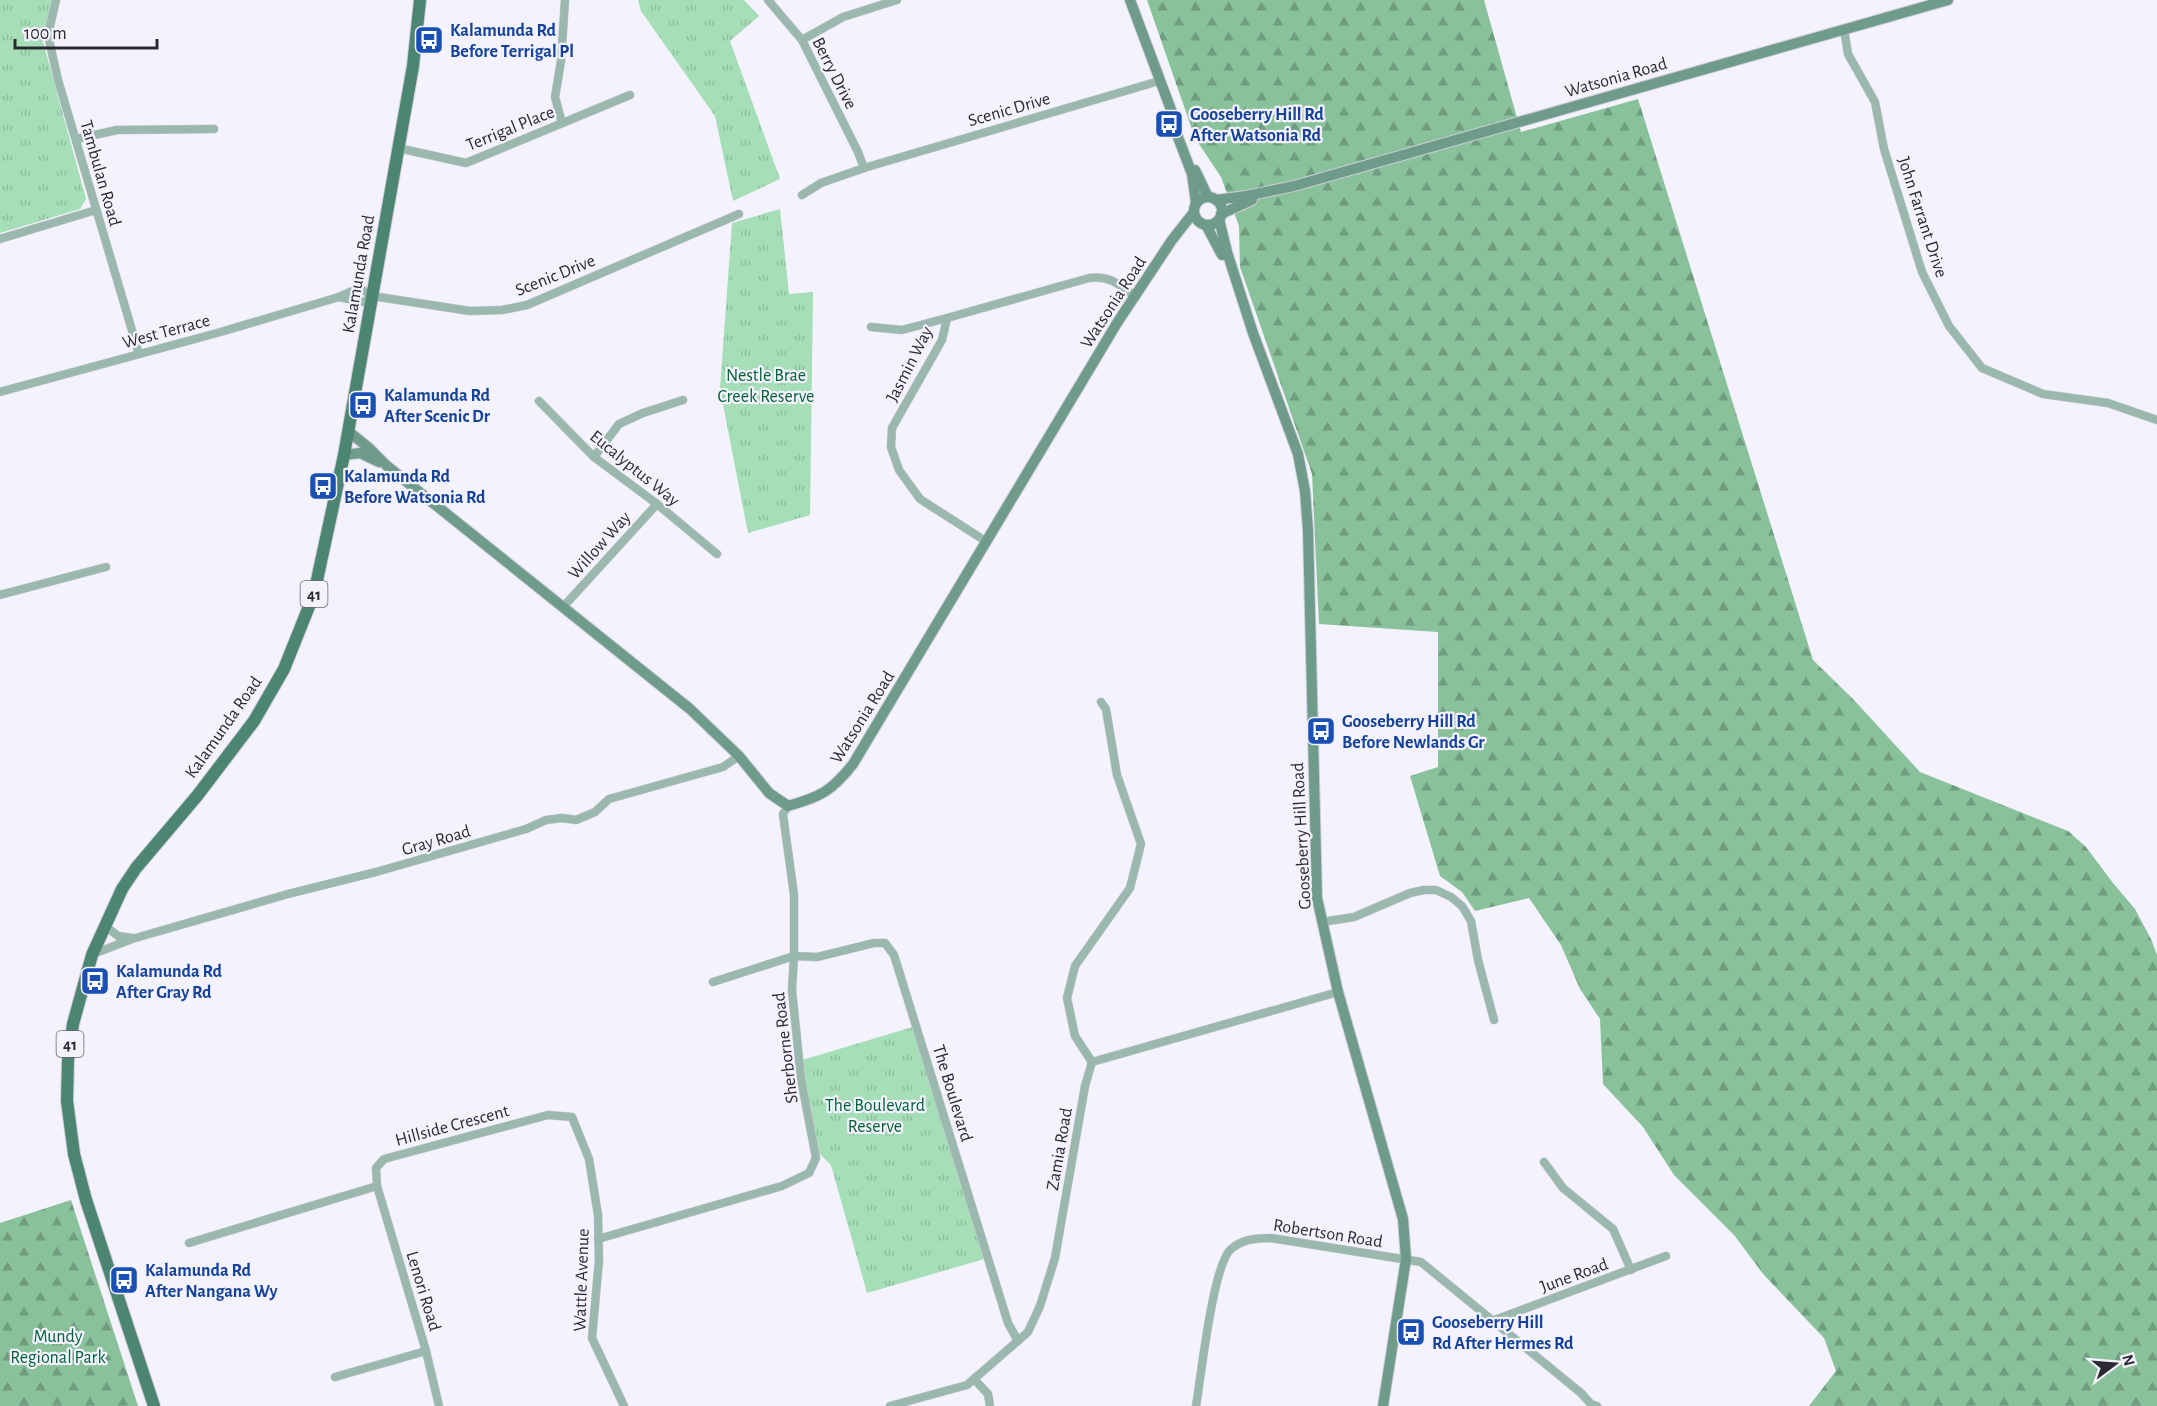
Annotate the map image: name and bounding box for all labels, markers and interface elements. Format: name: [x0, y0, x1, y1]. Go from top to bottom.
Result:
scale bar: [15, 12, 158, 50]
place label: Kalamunda Rd Before Terrigal Pl: [450, 22, 574, 61]
bus stop icon: Kalamunda Rd Before Terrigal Pl: [413, 24, 445, 56]
text: 100 m: [24, 25, 67, 43]
street label: Berry Drive: [808, 35, 860, 112]
street label: Watsonia Road: [1563, 55, 1669, 101]
street label: Scenic Drive: [966, 90, 1052, 130]
street label: Terrigal Place: [464, 103, 557, 155]
place label: Gooseberry Hill Rd After Watsonia Rd: [1190, 106, 1324, 145]
bus stop icon: Gooseberry Hill Rd After Watsonia Rd: [1153, 108, 1185, 140]
street label: Tambulan Road: [76, 118, 124, 228]
street label: John Farrant Drive: [1894, 155, 1950, 280]
street label: Kalamunda Road: [340, 214, 378, 335]
street label: Scenic Drive: [513, 252, 598, 300]
street label: Watsonia Road: [1078, 254, 1150, 352]
street label: West Terrace: [121, 312, 212, 352]
street label: Jasmin Way: [883, 324, 937, 405]
park label: Nestle Brae Creek Reserve: [718, 367, 814, 406]
place label: Kalamunda Rd After Scenic Dr: [384, 387, 491, 426]
bus stop icon: Kalamunda Rd After Scenic Dr: [347, 389, 379, 421]
street label: Eucalyptus Way: [586, 427, 683, 510]
place label: Kalamunda Rd Before Watsonia Rd: [344, 468, 486, 507]
bus stop icon: Kalamunda Rd Before Watsonia Rd: [307, 470, 339, 502]
street label: Willow Way: [565, 508, 635, 583]
road number: 41: [300, 581, 328, 607]
street label: Watsonia Road: [827, 668, 898, 767]
street label: Kalamunda Road: [182, 673, 266, 782]
place label: Gooseberry Hill Rd Before Newlands Gr: [1342, 713, 1485, 752]
bus stop icon: Gooseberry Hill Rd Before Newlands Gr: [1305, 715, 1337, 747]
street label: Gooseberry Hill Road: [1289, 762, 1315, 910]
street label: Gray Road: [400, 823, 473, 859]
place label: Kalamunda Rd After Gray Rd: [116, 963, 222, 1002]
bus stop icon: Kalamunda Rd After Gray Rd: [79, 965, 111, 997]
street label: Sherborne Road: [770, 991, 802, 1105]
road number: 41: [56, 1031, 84, 1057]
street label: The Boulevard: [929, 1043, 975, 1144]
park label: The Boulevard Reserve: [825, 1097, 925, 1136]
street label: Hillside Crescent: [393, 1102, 511, 1150]
street label: Zamia Road: [1044, 1107, 1076, 1192]
street label: Robertson Road: [1272, 1216, 1384, 1252]
street label: Wattle Avenue: [571, 1228, 593, 1332]
street label: Lenori Road: [402, 1249, 444, 1333]
street label: June Road: [1538, 1255, 1611, 1296]
place label: Kalamunda Rd After Nangana Wy: [145, 1262, 278, 1301]
bus stop icon: Kalamunda Rd After Nangana Wy: [108, 1264, 140, 1296]
place label: Gooseberry Hill Rd After Hermes Rd: [1432, 1314, 1574, 1353]
bus stop icon: Gooseberry Hill Rd After Hermes Rd: [1395, 1316, 1427, 1348]
park label: Mundy Regional Park: [10, 1328, 106, 1367]
north arrow: [2085, 1334, 2145, 1394]
text: N: [2119, 1353, 2138, 1368]

